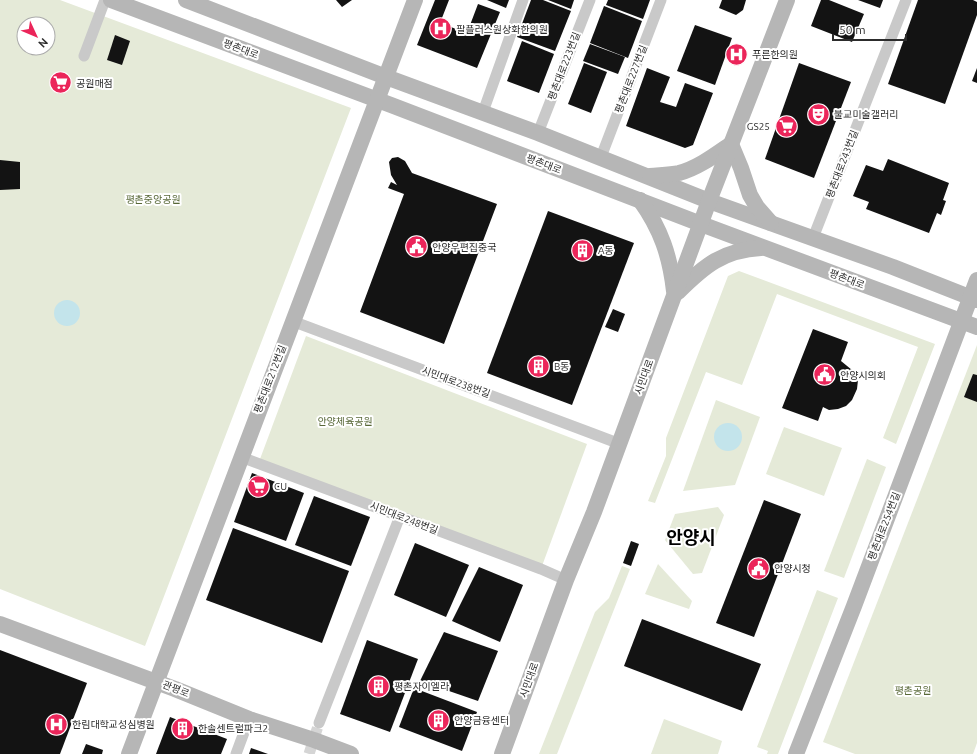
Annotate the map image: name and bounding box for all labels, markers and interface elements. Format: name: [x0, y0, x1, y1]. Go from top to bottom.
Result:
north arrow: [16, 16, 56, 56]
hospital icon: 팔플러스원상화한의원: [427, 16, 453, 42]
scale bar: [833, 16, 906, 42]
text: 50 m: [839, 23, 866, 36]
place label: 팔플러스원상화한의원: [456, 24, 548, 35]
street label: 평촌대로223번길: [546, 30, 582, 102]
text: N: [36, 36, 50, 50]
street label: 평촌대로: [222, 37, 260, 61]
hospital icon: 푸른한의원: [723, 41, 749, 67]
street label: 평촌대로227번길: [613, 43, 649, 115]
place label: 푸른한의원: [752, 49, 798, 60]
supermarket icon: 공원매점: [48, 70, 74, 96]
place label: 공원매점: [76, 78, 113, 89]
theatre icon: 불교미술갤러리: [805, 101, 831, 127]
place label: 불교미술갤러리: [834, 109, 898, 120]
supermarket icon: GS25: [773, 113, 799, 139]
place label: GS25: [747, 121, 770, 132]
street label: 평촌대로243번길: [824, 128, 860, 200]
street label: 평촌대로: [525, 152, 563, 176]
park label: 평촌중앙공원: [125, 194, 181, 205]
public building icon: 안양우편집중국: [403, 234, 429, 260]
building icon: A동: [569, 237, 595, 263]
place label: 안양우편집중국: [432, 242, 496, 253]
place label: A동: [598, 245, 614, 256]
street label: 평촌대로: [828, 267, 866, 291]
street label: 평촌대로212번길: [252, 343, 288, 415]
building icon: B동: [525, 353, 551, 379]
street label: 시민대로: [633, 358, 655, 396]
place label: B동: [554, 361, 570, 372]
public building icon: 안양시의회: [812, 362, 838, 388]
street label: 시민대로238번길: [420, 364, 492, 400]
place label: 안양시의회: [840, 370, 886, 381]
park label: 안양체육공원: [317, 416, 373, 427]
supermarket icon: CU: [246, 473, 272, 499]
place label: CU: [274, 481, 287, 492]
street label: 평촌대로254번길: [866, 490, 902, 562]
street label: 시민대로248번길: [368, 500, 440, 536]
district label: 안양시: [666, 527, 716, 547]
public building icon: 안양시청: [746, 555, 772, 581]
place label: 안양시청: [774, 563, 811, 574]
street label: 시민대로: [518, 661, 540, 699]
building icon: 평촌자이엘라: [366, 673, 392, 699]
street label: 관평로: [161, 679, 191, 699]
place label: 평촌자이엘라: [394, 681, 450, 692]
park label: 평촌공원: [895, 685, 931, 696]
building icon: 안양금융센터: [425, 707, 451, 733]
hospital icon: 한림대학교성심병원: [44, 711, 70, 737]
building icon: 한솔센트럴파크2: [169, 715, 195, 741]
place label: 안양금융센터: [454, 715, 509, 726]
place label: 한림대학교성심병원: [72, 719, 155, 730]
place label: 한솔센트럴파크2: [198, 723, 268, 734]

